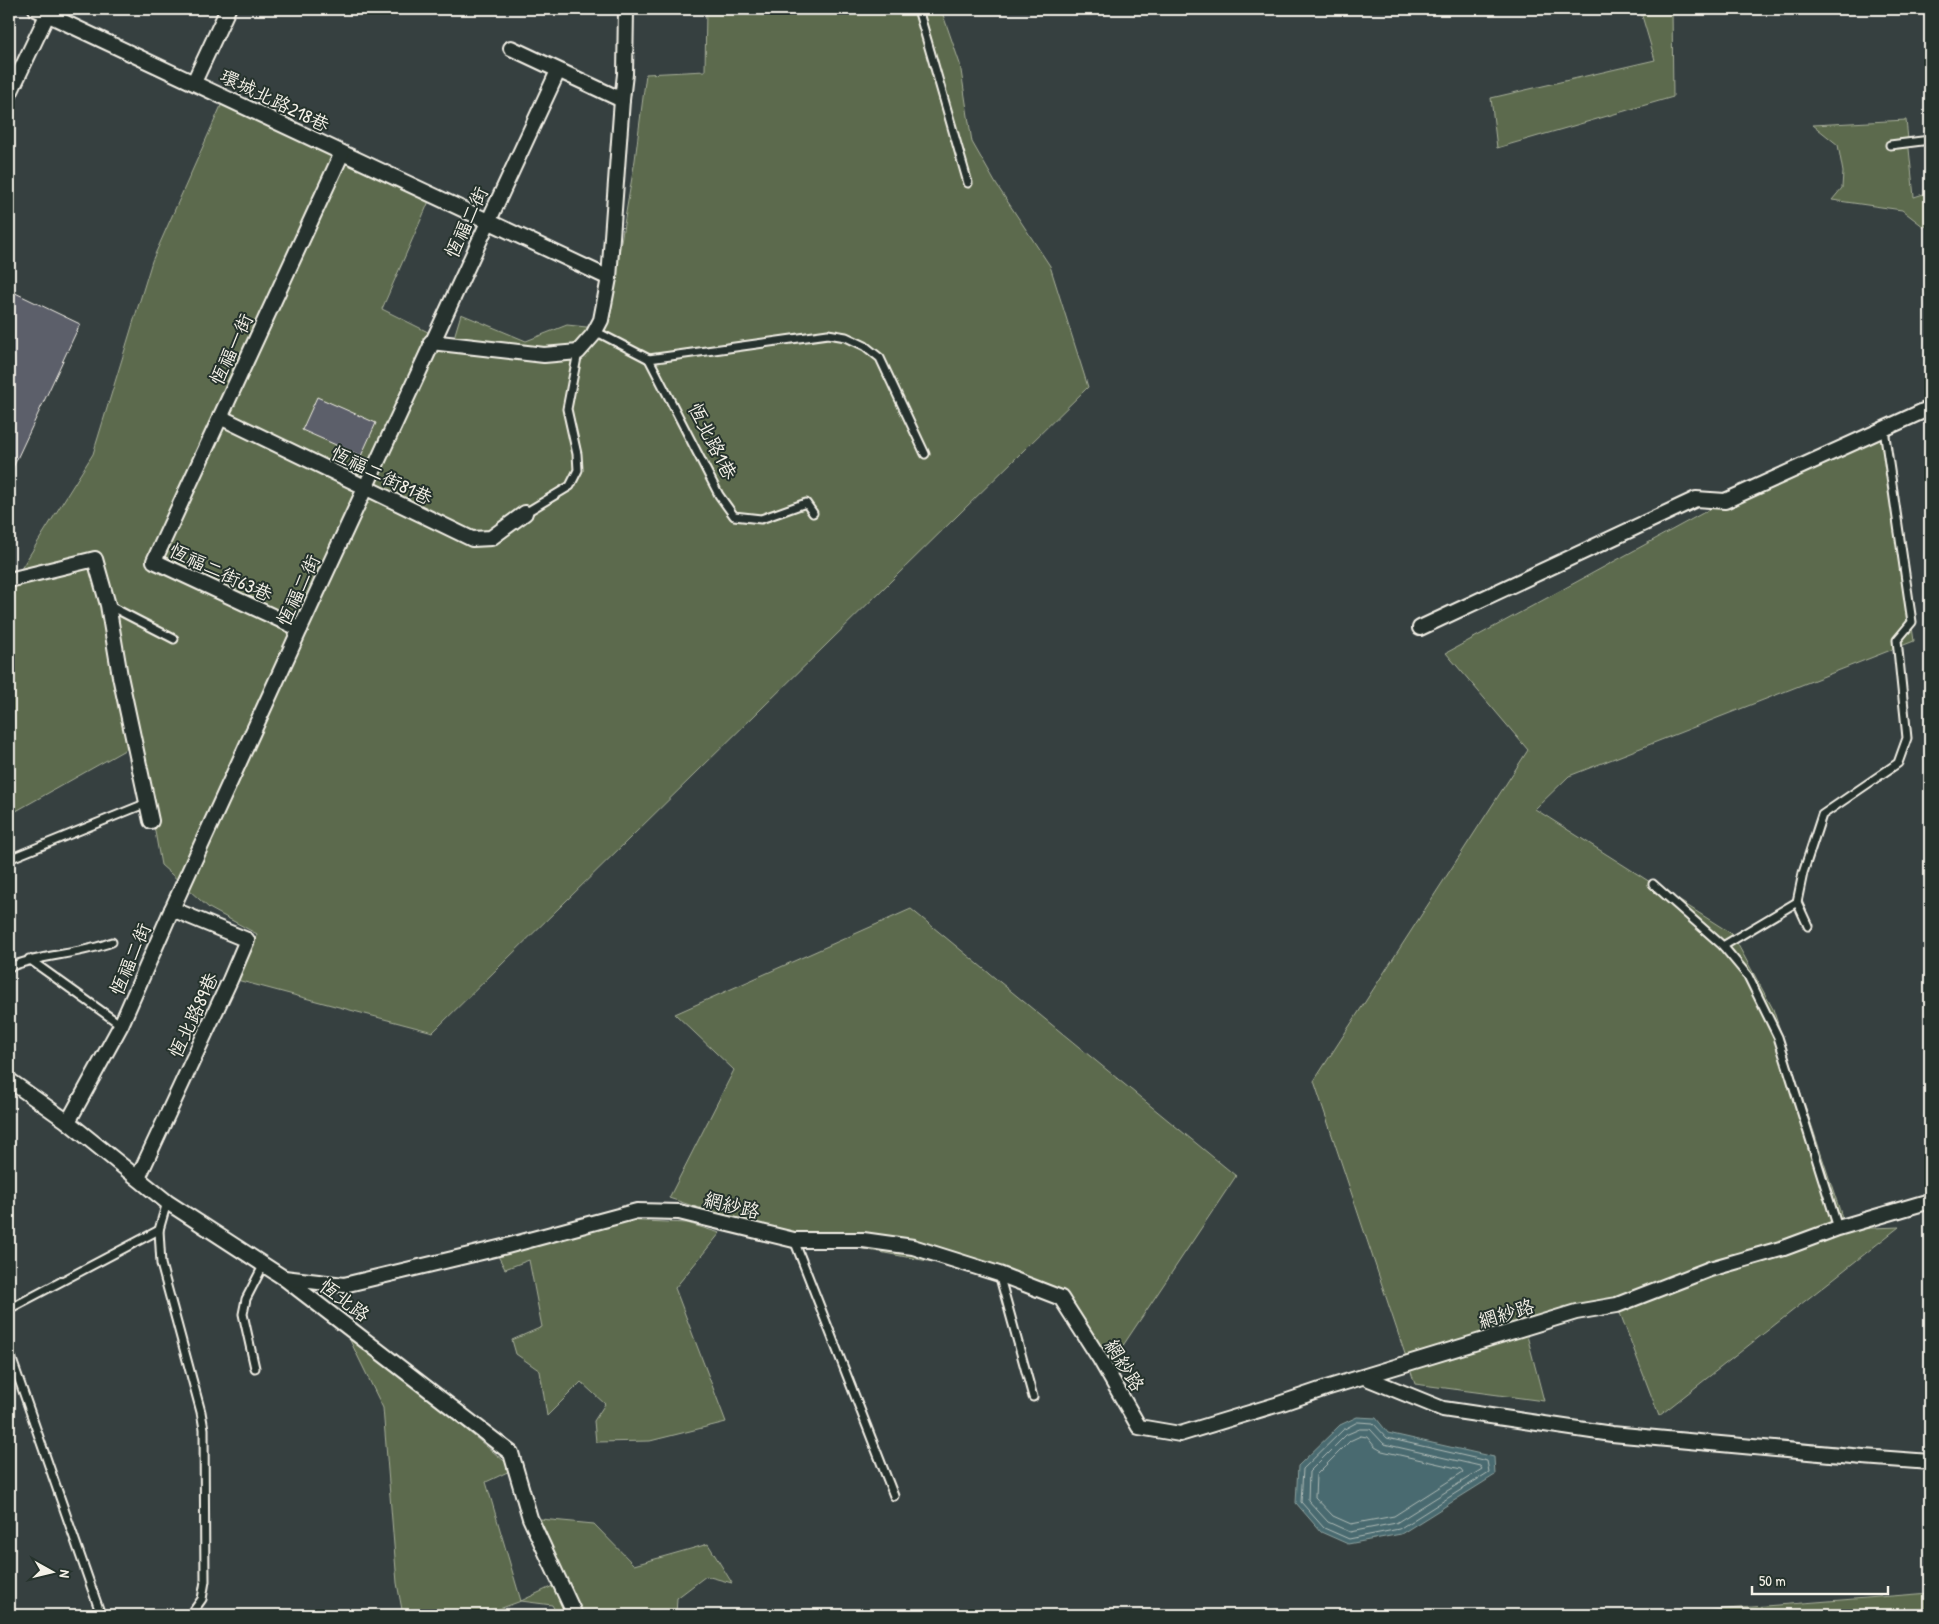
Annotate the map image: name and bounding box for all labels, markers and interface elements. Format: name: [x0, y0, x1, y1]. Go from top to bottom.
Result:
street label: 環城北路218巷: [216, 62, 334, 138]
street label: 恆福二街: [438, 182, 494, 262]
street label: 恆福一街: [203, 309, 259, 389]
street label: 恆北路1巷: [683, 398, 743, 484]
street label: 恆福二街81巷: [327, 439, 437, 511]
street label: 恆福二街63巷: [165, 537, 277, 607]
street label: 恆福二街: [270, 550, 326, 630]
street label: 恆福二街: [103, 919, 157, 999]
street label: 恆北路89巷: [162, 968, 224, 1062]
street label: 網紗路: [701, 1185, 763, 1225]
street label: 恆北路: [314, 1272, 376, 1328]
street label: 網紗路: [1475, 1292, 1537, 1334]
street label: 網紗路: [1099, 1334, 1151, 1396]
north arrow: [28, 1546, 78, 1596]
scale bar: [1752, 1564, 1888, 1596]
text: N: [55, 1569, 75, 1579]
text: 50 m: [1759, 1570, 1786, 1591]

